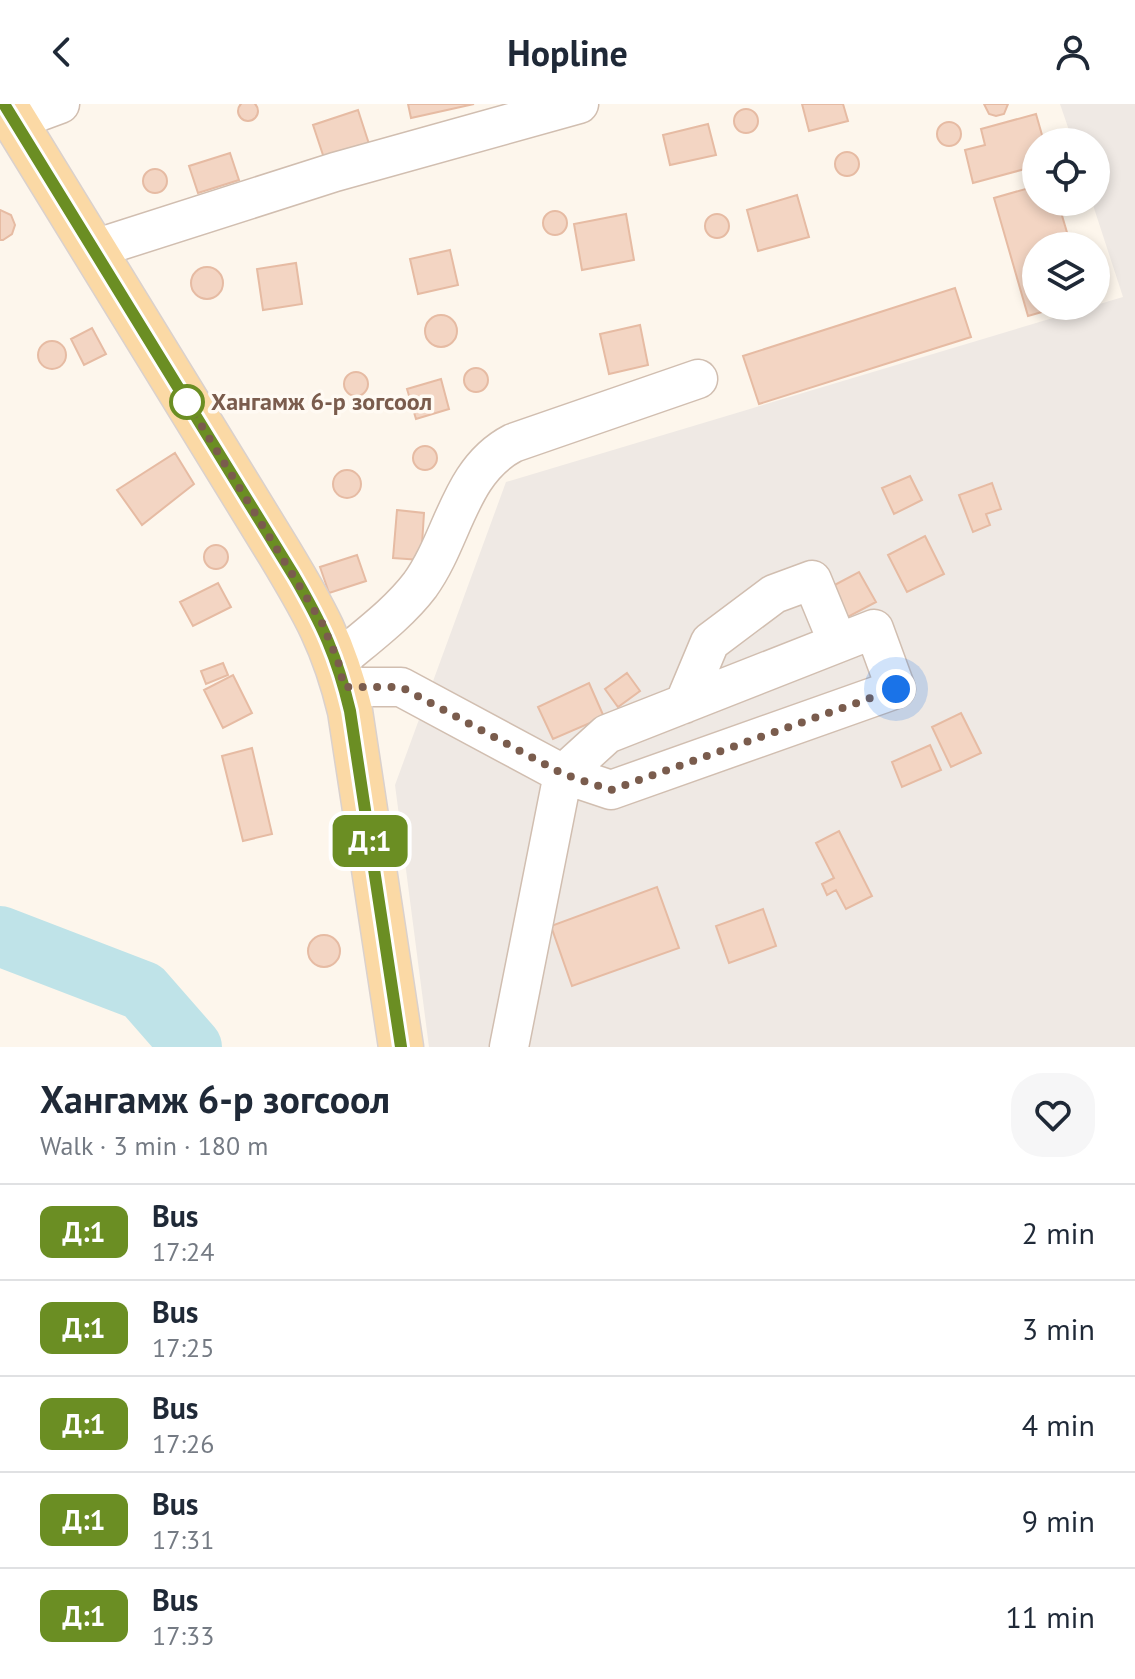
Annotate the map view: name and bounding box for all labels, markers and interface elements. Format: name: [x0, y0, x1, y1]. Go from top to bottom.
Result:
text: Hopline: [507, 29, 628, 76]
icon: back: [40, 30, 84, 74]
icon: person: [1051, 30, 1095, 74]
map controls: [1022, 128, 1110, 320]
button: locate: [1022, 128, 1110, 216]
button: layers: [1022, 232, 1110, 320]
marker: Хангамж 6-р зогсоол: [170, 385, 204, 419]
place label: Хангамж 6-р зогсоол: [211, 386, 432, 417]
your location: [876, 669, 916, 709]
line badge: Д:1: [324, 815, 416, 867]
text: Д:1: [349, 822, 391, 859]
button: heart: [1011, 1073, 1095, 1157]
text: Хангамж 6-р зогсоол: [40, 1074, 390, 1123]
text: Walk · 3 min · 180 m: [40, 1129, 268, 1162]
text: Bus: [152, 1196, 199, 1235]
text: Д:1: [63, 1213, 105, 1250]
text: 2 min: [1022, 1213, 1095, 1252]
text: 17:24: [152, 1235, 214, 1268]
text: Bus: [152, 1292, 199, 1331]
text: Д:1: [63, 1309, 105, 1346]
text: 3 min: [1022, 1309, 1095, 1348]
text: 17:25: [152, 1331, 214, 1364]
text: Bus: [152, 1388, 199, 1427]
text: Д:1: [63, 1405, 105, 1442]
text: 4 min: [1022, 1405, 1095, 1444]
text: 17:26: [152, 1427, 214, 1460]
text: Bus: [152, 1484, 199, 1523]
text: Д:1: [63, 1501, 105, 1538]
text: 9 min: [1022, 1501, 1095, 1540]
text: 17:31: [152, 1523, 214, 1556]
text: Bus: [152, 1580, 199, 1619]
text: Д:1: [63, 1597, 105, 1634]
text: 11 min: [1005, 1597, 1095, 1636]
text: 17:33: [152, 1619, 214, 1652]

